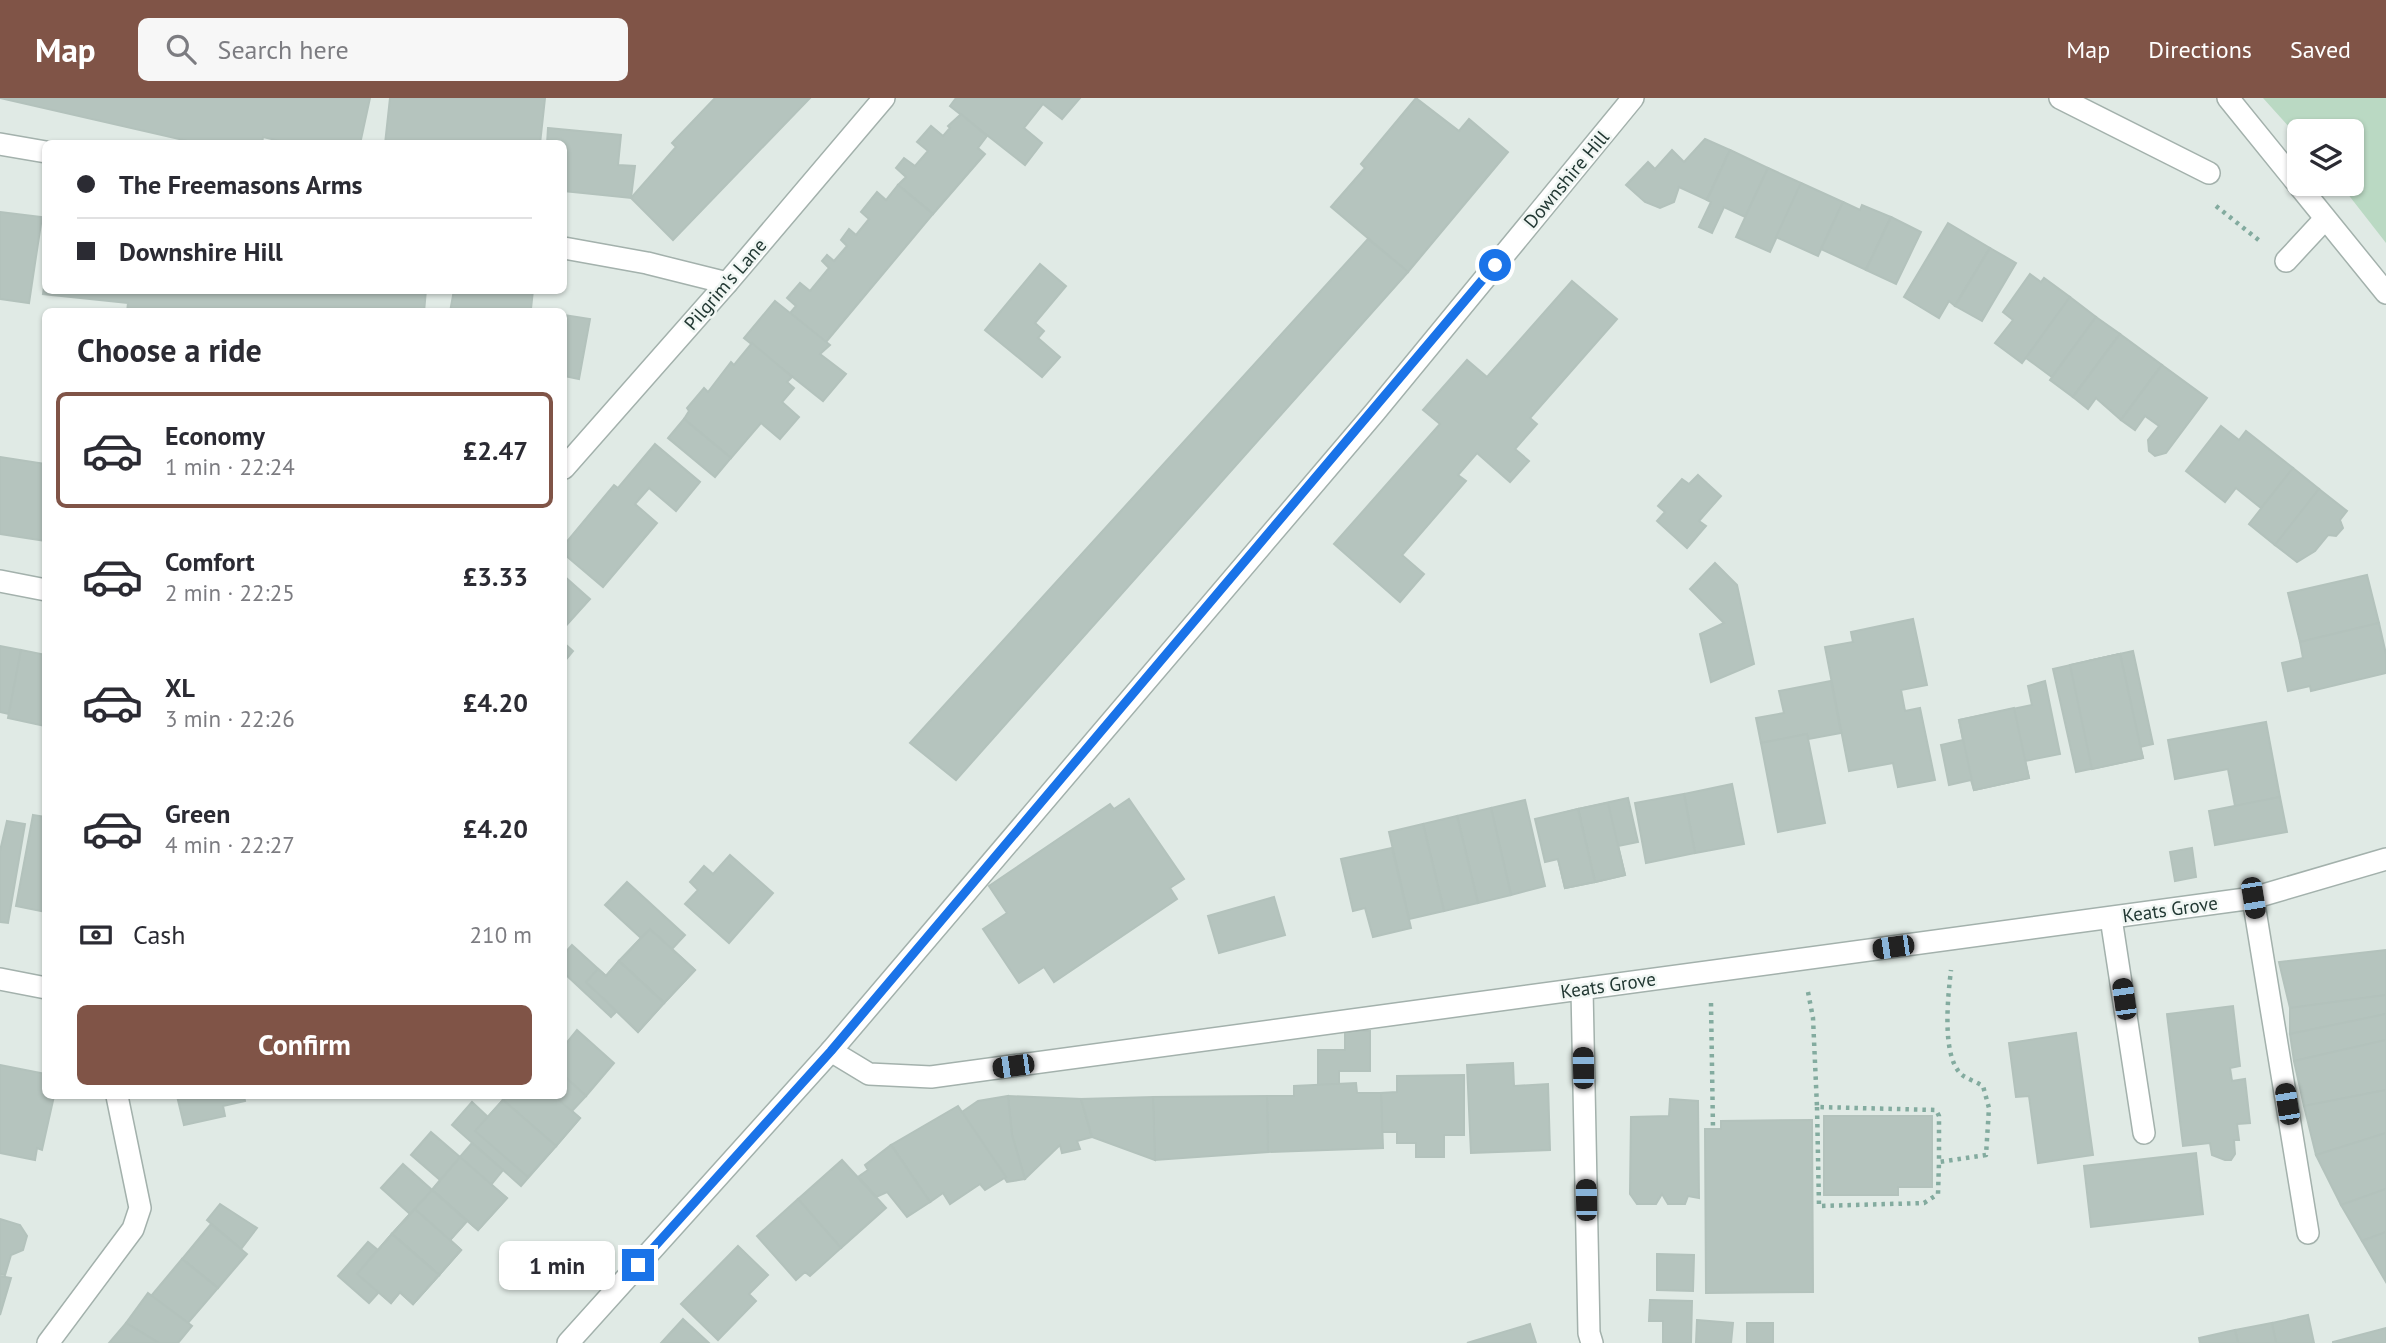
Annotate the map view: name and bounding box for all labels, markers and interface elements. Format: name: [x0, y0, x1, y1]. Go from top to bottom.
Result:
search box: [138, 18, 628, 81]
text: Map: [35, 28, 96, 71]
icon: search: [162, 30, 200, 68]
text: Search here: [218, 33, 349, 66]
text: Map: [2066, 34, 2110, 65]
text: Directions: [2148, 34, 2252, 65]
text: Saved: [2290, 34, 2351, 65]
map controls: [2287, 119, 2364, 196]
button: layers: [2287, 119, 2364, 196]
street label: Downshire Hill: [1518, 125, 1614, 233]
text: The Freemasons Arms: [119, 168, 363, 201]
street label: Pilgrim's Lane: [679, 233, 771, 335]
text: Downshire Hill: [119, 235, 283, 268]
route start: [1479, 249, 1511, 281]
text: Choose a ride: [77, 329, 262, 371]
icon: car: [81, 419, 144, 482]
text: Economy: [165, 419, 265, 452]
text: £2.47: [463, 434, 528, 467]
text: 1 min · 22:24: [165, 452, 295, 481]
icon: car: [81, 545, 144, 608]
text: Comfort: [165, 545, 255, 578]
text: £3.33: [463, 560, 528, 593]
text: 2 min · 22:25: [165, 578, 295, 607]
icon: car: [81, 671, 144, 734]
text: XL: [165, 671, 195, 704]
text: £4.20: [463, 686, 528, 719]
text: 3 min · 22:26: [165, 704, 295, 733]
icon: car: [81, 797, 144, 860]
text: Green: [165, 797, 230, 830]
text: £4.20: [463, 812, 528, 845]
text: 4 min · 22:27: [165, 830, 295, 859]
car: [2240, 876, 2267, 920]
street label: Keats Grove: [2121, 890, 2219, 928]
icon: cash: [77, 916, 115, 954]
text: Cash: [133, 918, 185, 951]
text: 210 m: [470, 920, 532, 949]
car: [1871, 934, 1916, 960]
street label: Keats Grove: [1559, 966, 1657, 1004]
car: [2111, 977, 2138, 1021]
button: Confirm: [77, 1005, 532, 1085]
car: [1573, 1047, 1594, 1089]
car: [991, 1053, 1036, 1079]
car: [2274, 1082, 2301, 1126]
car: [1576, 1179, 1597, 1221]
callout: 1 min: [498, 1240, 614, 1290]
route end: [622, 1249, 654, 1281]
text: 1 min: [529, 1251, 585, 1280]

